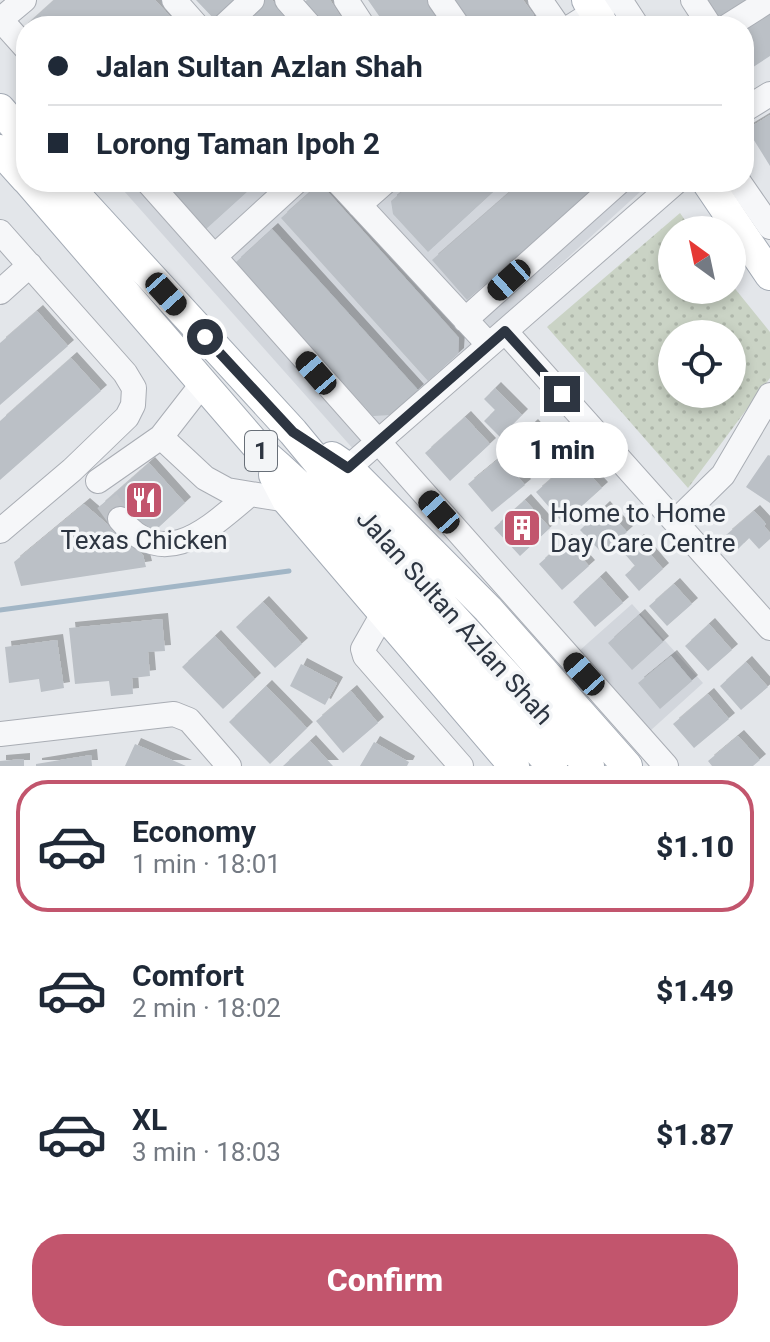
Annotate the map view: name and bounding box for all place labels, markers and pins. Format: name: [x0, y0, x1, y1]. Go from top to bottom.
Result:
restaurant icon: Texas Chicken: [123, 479, 165, 521]
place label: Home to Home Day Care Centre: [550, 498, 736, 558]
building icon: Home to Home Day Care Centre: [501, 507, 543, 549]
place label: Texas Chicken: [60, 525, 228, 555]

